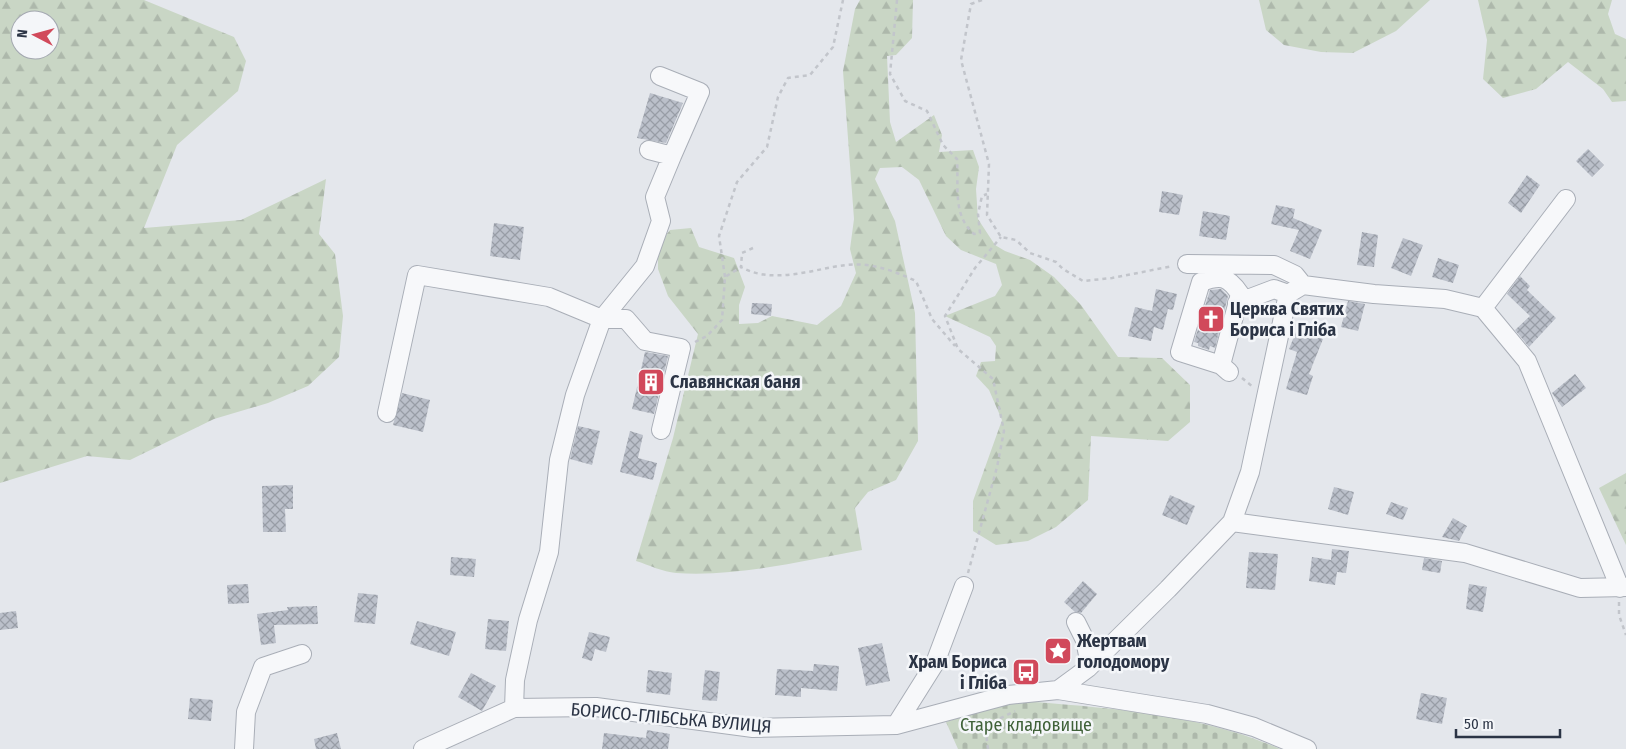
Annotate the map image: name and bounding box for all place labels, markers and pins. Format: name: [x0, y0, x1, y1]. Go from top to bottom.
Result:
place label: Церква Святих Бориса і Гліба: [1230, 298, 1344, 341]
church icon: Церква Святих Бориса і Гліба: [1196, 304, 1226, 334]
building icon: Славянская баня: [636, 367, 666, 397]
place label: Славянская баня: [670, 371, 801, 393]
place label: Жертвам голодомору: [1076, 630, 1170, 673]
place icon: Жертвам голодомору: [1043, 636, 1073, 666]
place label: Храм Бориса і Гліба: [908, 651, 1007, 694]
bus stop icon: Храм Бориса і Гліба: [1011, 657, 1041, 687]

